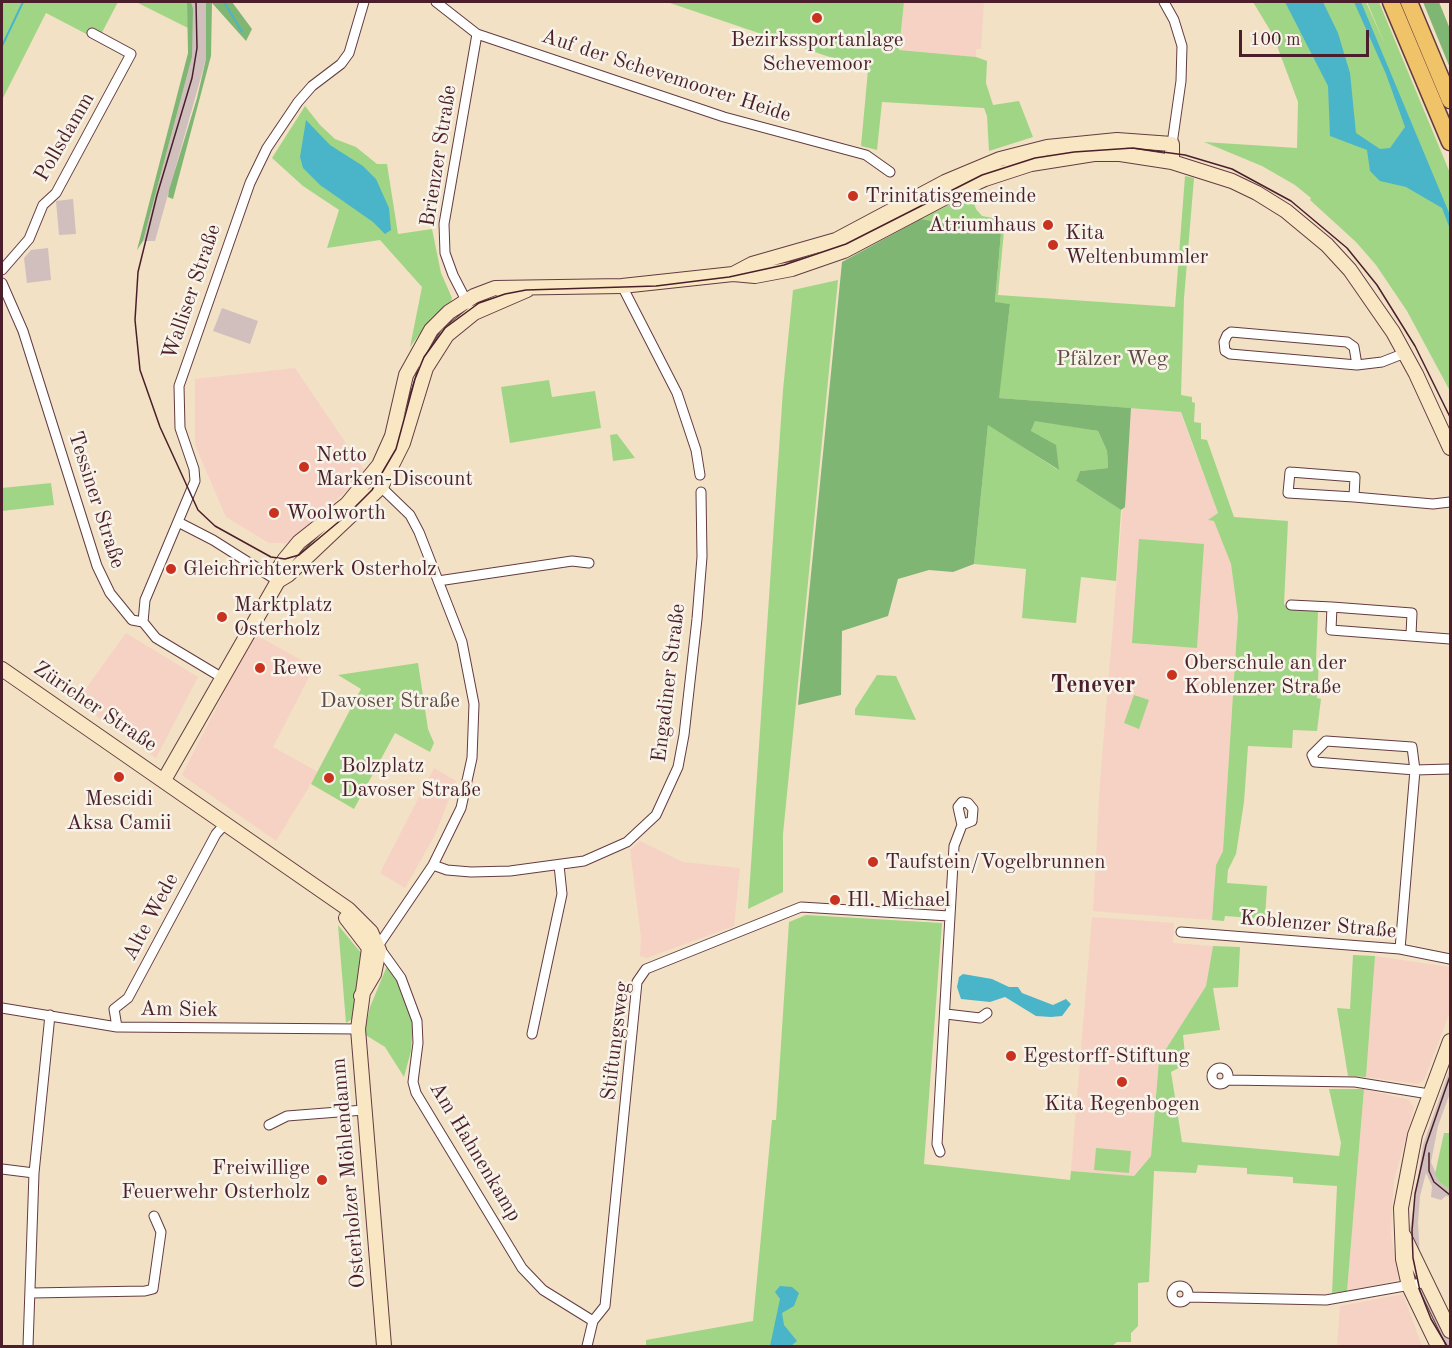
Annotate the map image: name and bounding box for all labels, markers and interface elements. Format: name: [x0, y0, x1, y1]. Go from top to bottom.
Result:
marker: Bezirkssportanlage Schevemoor: [810, 11, 824, 25]
scale bar: [1242, 18, 1372, 56]
street label: Auf der Schevemoorer Heide: [538, 24, 794, 128]
place label: Bezirkssportanlage Schevemoor: [731, 27, 903, 77]
text: 100 m: [1250, 31, 1301, 49]
street label: Brienzer Straße: [415, 83, 463, 229]
street label: Pollsdamm: [29, 88, 101, 186]
place label: Trinitatisgemeinde: [865, 183, 1036, 209]
marker: Trinitatisgemeinde: [846, 189, 860, 203]
place label: Atriumhaus: [928, 212, 1036, 238]
marker: Atriumhaus: [1041, 218, 1055, 232]
place label: Kita Weltenbummler: [1065, 220, 1208, 270]
street label: Walliser Straße: [157, 221, 227, 363]
marker: Kita Weltenbummler: [1046, 238, 1060, 252]
park label: Pfälzer Weg: [1056, 346, 1168, 372]
street label: Tessiner Straße: [62, 428, 130, 572]
place label: Netto Marken-Discount: [316, 442, 473, 492]
marker: Netto Marken-Discount: [297, 460, 311, 474]
place label: Woolworth: [286, 500, 386, 526]
marker: Woolworth: [267, 506, 281, 520]
place label: Gleichrichterwerk Osterholz: [183, 556, 437, 582]
marker: Gleichrichterwerk Osterholz: [164, 562, 178, 576]
place label: Marktplatz Osterholz: [234, 592, 332, 642]
street label: Engadiner Straße: [647, 602, 691, 764]
marker: Marktplatz Osterholz: [215, 610, 229, 624]
place label: Oberschule an der Koblenzer Straße: [1184, 650, 1347, 700]
place label: Rewe: [272, 655, 322, 681]
street label: Züricher Straße: [28, 656, 162, 758]
marker: Rewe: [253, 661, 267, 675]
marker: Oberschule an der Koblenzer Straße: [1165, 668, 1179, 682]
district label: Tenever: [1051, 672, 1135, 700]
park label: Davoser Straße: [320, 688, 460, 714]
place label: Bolzplatz Davoser Straße: [341, 753, 481, 803]
marker: Mescidi Aksa Camii: [112, 770, 126, 784]
marker: Bolzplatz Davoser Straße: [322, 771, 336, 785]
place label: Mescidi Aksa Camii: [67, 786, 171, 836]
place label: Taufstein/Vogelbrunnen: [885, 849, 1106, 875]
marker: Taufstein/Vogelbrunnen: [866, 855, 880, 869]
street label: Alte Wede: [118, 869, 184, 965]
place label: Hl. Michael: [847, 887, 951, 913]
marker: Hl. Michael: [828, 893, 842, 907]
street label: Koblenzer Straße: [1239, 906, 1397, 944]
street label: Stiftungsweg: [596, 980, 636, 1102]
street label: Am Siek: [140, 997, 218, 1023]
place label: Egestorff-Stiftung: [1023, 1043, 1190, 1069]
marker: Egestorff-Stiftung: [1004, 1049, 1018, 1063]
street label: Osterholzer Möhlendamm: [326, 1057, 372, 1289]
marker: Kita Regenbogen: [1115, 1075, 1129, 1089]
street label: Am Hahnenkamp: [423, 1078, 527, 1226]
place label: Kita Regenbogen: [1044, 1091, 1200, 1117]
place label: Freiwillige Feuerwehr Osterholz: [121, 1155, 310, 1205]
marker: Freiwillige Feuerwehr Osterholz: [315, 1173, 329, 1187]

